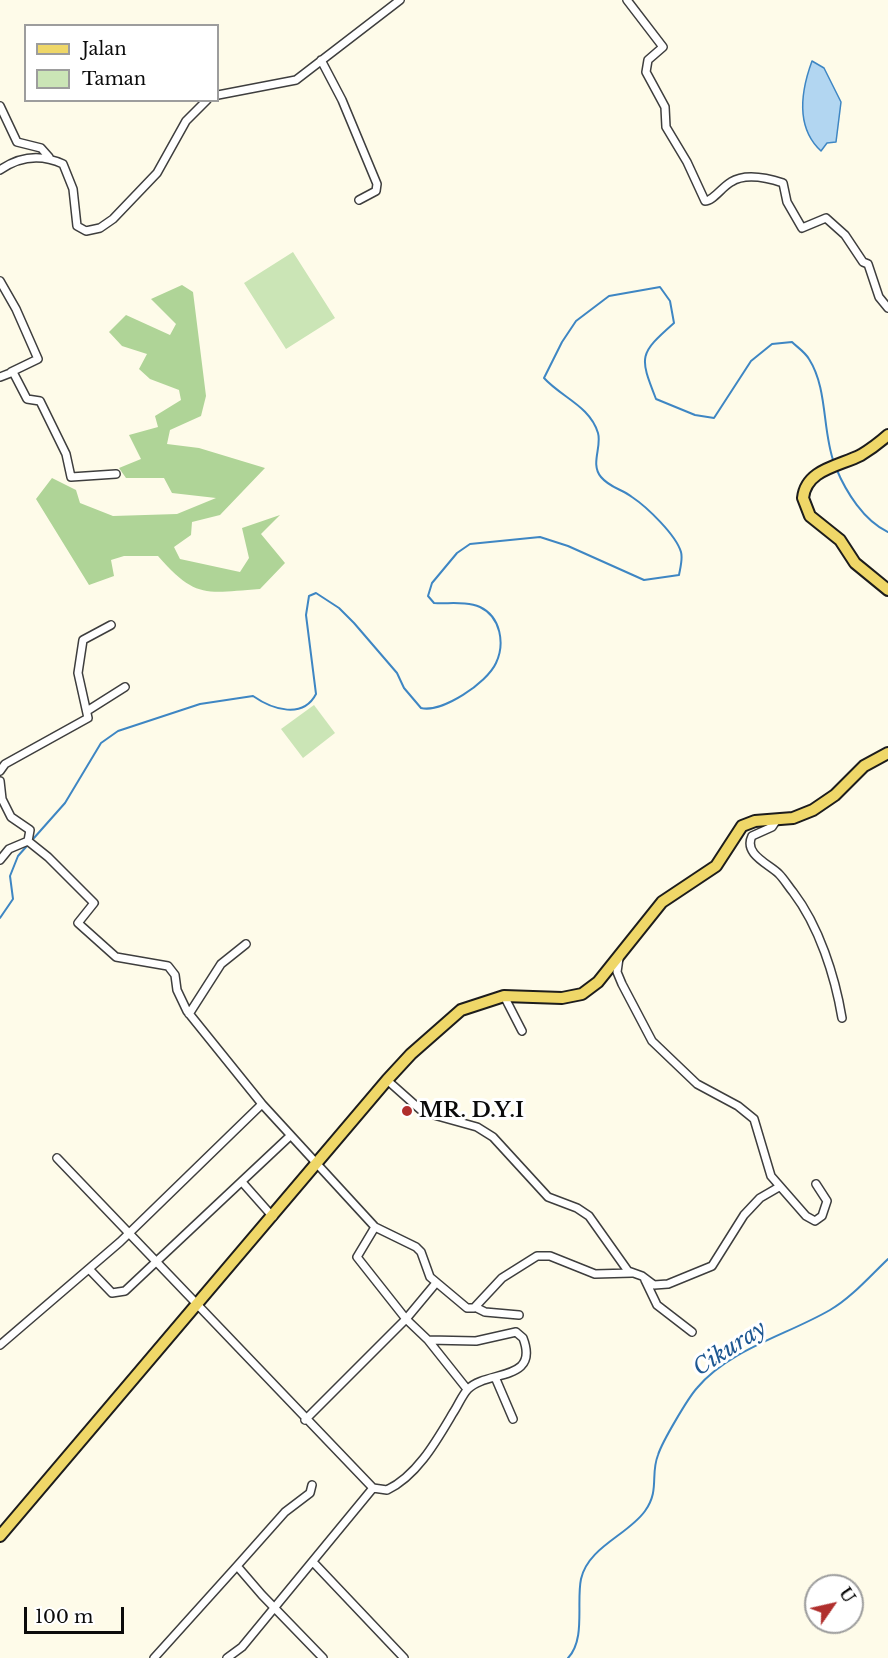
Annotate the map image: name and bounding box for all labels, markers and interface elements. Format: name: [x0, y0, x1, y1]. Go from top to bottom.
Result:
legend: [24, 24, 219, 102]
text: Jalan: [82, 38, 127, 60]
text: Taman: [82, 68, 146, 90]
place label: MR. D.Y.I: [419, 1098, 524, 1124]
marker: MR. D.Y.I: [400, 1104, 414, 1118]
water label: Cikuray: [689, 1316, 771, 1382]
north arrow: [804, 1574, 864, 1634]
text: U: [835, 1584, 859, 1606]
scale bar: [27, 1595, 128, 1633]
text: 100 m: [35, 1606, 93, 1628]

